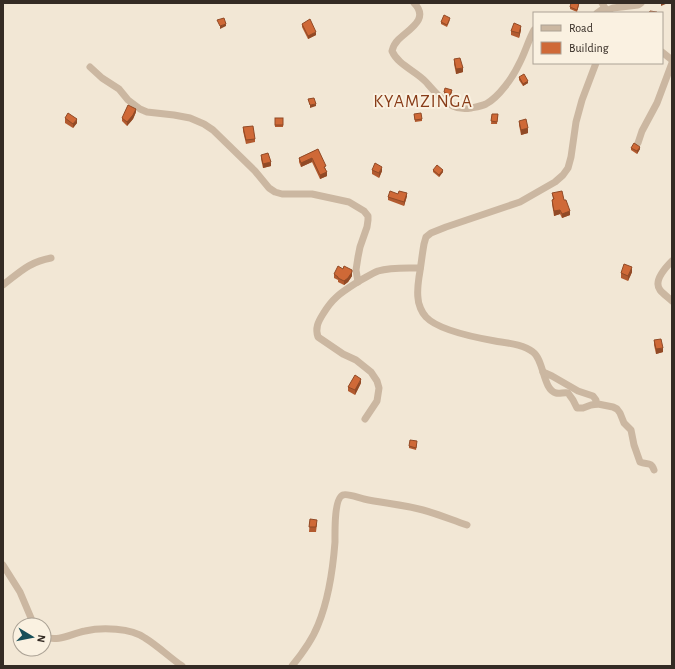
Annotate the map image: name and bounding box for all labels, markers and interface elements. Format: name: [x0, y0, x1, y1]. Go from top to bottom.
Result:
legend: [533, 12, 663, 64]
text: Road: [569, 22, 593, 34]
text: Building: [569, 42, 609, 54]
district label: KYAMZINGA: [373, 93, 473, 111]
north arrow: [12, 617, 52, 657]
text: N: [35, 634, 47, 643]

